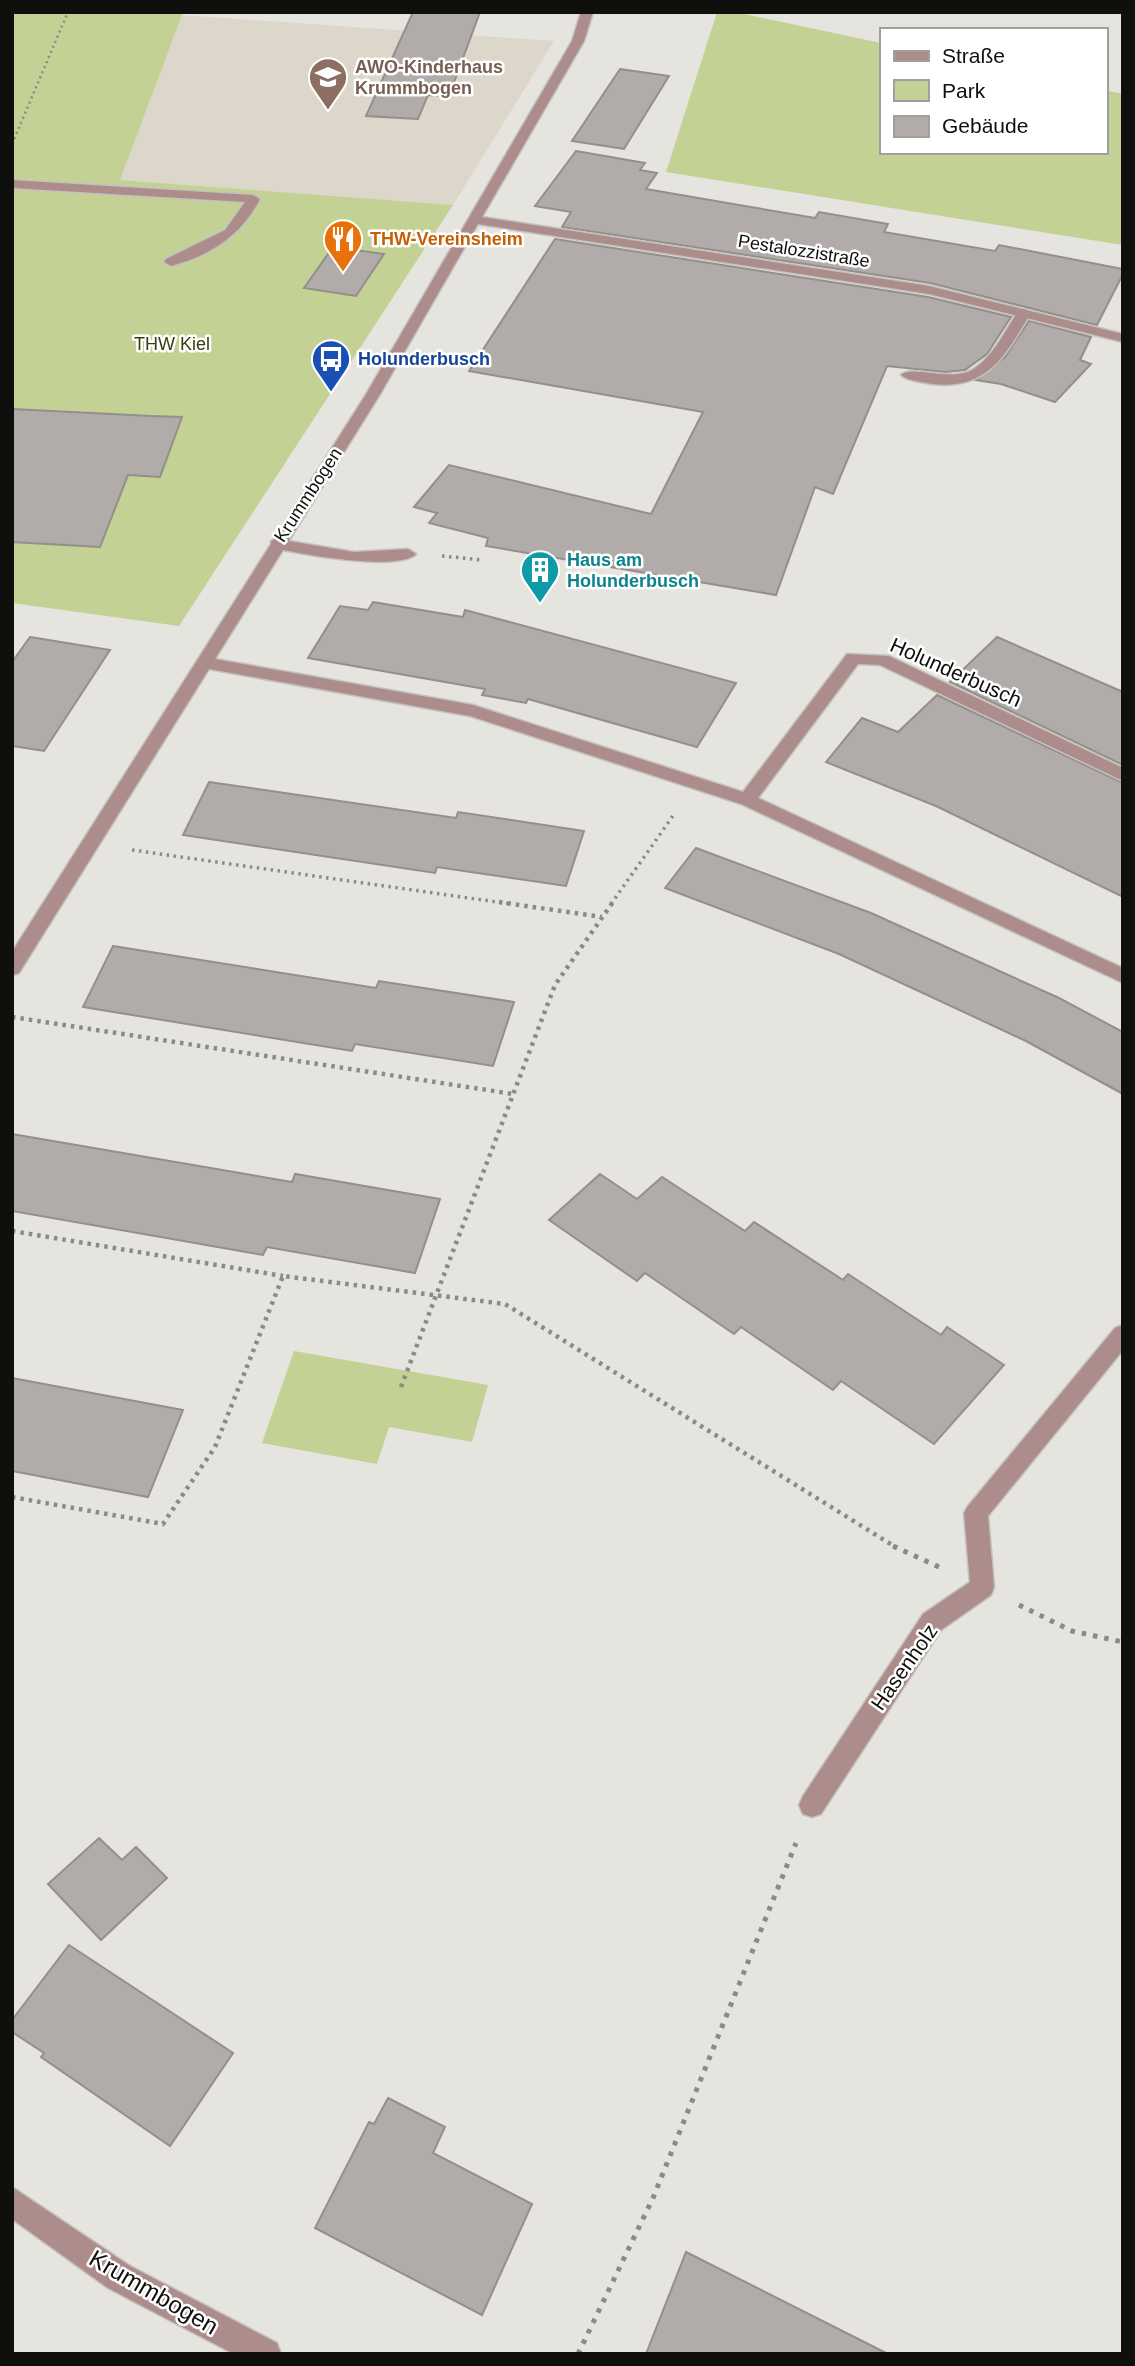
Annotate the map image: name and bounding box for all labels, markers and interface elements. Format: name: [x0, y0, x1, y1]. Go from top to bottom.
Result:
legend: [880, 28, 1107, 154]
text: Straße: [942, 44, 1005, 67]
school or university icon: AWO-Kinderhaus Krummbogen: [307, 56, 349, 111]
place label: AWO-Kinderhaus Krummbogen: [355, 57, 503, 98]
text: Park: [942, 79, 986, 102]
text: Gebäude: [942, 114, 1028, 137]
restaurant icon: THW-Vereinsheim: [322, 218, 364, 273]
place label: THW-Vereinsheim: [370, 229, 523, 249]
street label: Pestalozzistraße: [737, 231, 871, 271]
park label: THW Kiel: [134, 334, 210, 354]
bus stop icon: Holunderbusch: [310, 338, 352, 393]
place label: Holunderbusch: [358, 349, 490, 369]
street label: Krummbogen: [270, 444, 346, 546]
building icon: Haus am Holunderbusch: [519, 549, 561, 604]
place label: Haus am Holunderbusch: [567, 550, 699, 591]
street label: Holunderbusch: [887, 633, 1025, 711]
street label: Hasenholz: [866, 1620, 942, 1714]
street label: Krummbogen: [85, 2244, 223, 2340]

